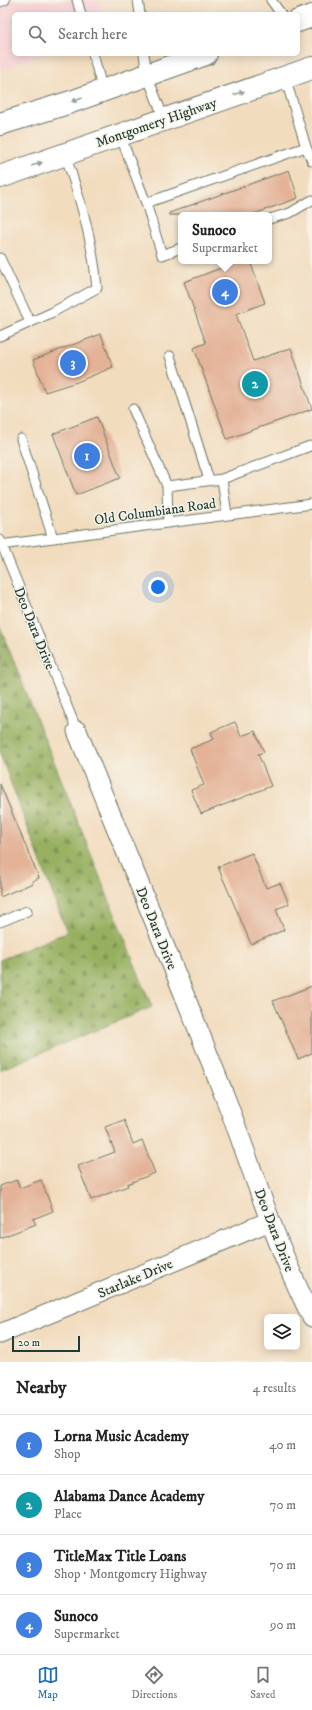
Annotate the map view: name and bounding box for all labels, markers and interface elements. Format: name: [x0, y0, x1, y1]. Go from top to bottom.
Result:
search box: [12, 12, 300, 56]
icon: search: [26, 23, 48, 45]
text: Search here: [58, 25, 127, 44]
one-way arrow: [233, 90, 245, 96]
street label: Montgomery Highway: [93, 94, 220, 152]
one-way arrow: [70, 97, 82, 103]
one-way arrow: [31, 160, 43, 166]
popup: [178, 212, 272, 264]
text: Sunoco: [192, 221, 236, 240]
text: Supermarket: [192, 240, 258, 256]
pin: 4: [212, 277, 238, 307]
pin: 3: [60, 348, 86, 378]
pin: 2: [242, 369, 268, 399]
pin: 1: [74, 441, 100, 471]
street label: Old Columbiana Road: [93, 495, 217, 529]
your location: [148, 577, 168, 597]
street label: Deo Dara Drive: [9, 584, 59, 673]
street label: Deo Dara Drive: [131, 884, 181, 973]
street label: Deo Dara Drive: [250, 1186, 298, 1275]
street label: Starlake Drive: [95, 1255, 176, 1303]
map controls: [264, 1314, 300, 1350]
button: layers: [264, 1314, 300, 1350]
scale bar: [12, 1334, 80, 1353]
text: 20 m: [18, 1336, 40, 1350]
text: Nearby: [16, 1377, 66, 1399]
text: 4 results: [253, 1380, 296, 1396]
text: Lorna Music Academy: [54, 1427, 189, 1446]
text: 1: [27, 1437, 31, 1453]
text: 40 m: [269, 1437, 296, 1453]
text: Shop: [54, 1446, 80, 1462]
text: Alabama Dance Academy: [54, 1487, 204, 1506]
text: 2: [26, 1497, 32, 1513]
text: 70 m: [270, 1497, 296, 1513]
text: Place: [54, 1506, 82, 1522]
text: TitleMax Title Loans: [54, 1547, 186, 1566]
text: 3: [27, 1557, 31, 1573]
text: 70 m: [270, 1557, 296, 1573]
text: Shop · Montgomery Highway: [54, 1566, 207, 1582]
text: Sunoco: [54, 1607, 98, 1626]
text: 4: [25, 1617, 33, 1633]
text: 90 m: [270, 1617, 296, 1633]
text: Supermarket: [54, 1626, 120, 1642]
tab: Map: [37, 1664, 59, 1702]
tab: Directions: [132, 1664, 177, 1702]
tab: Saved: [250, 1664, 275, 1702]

